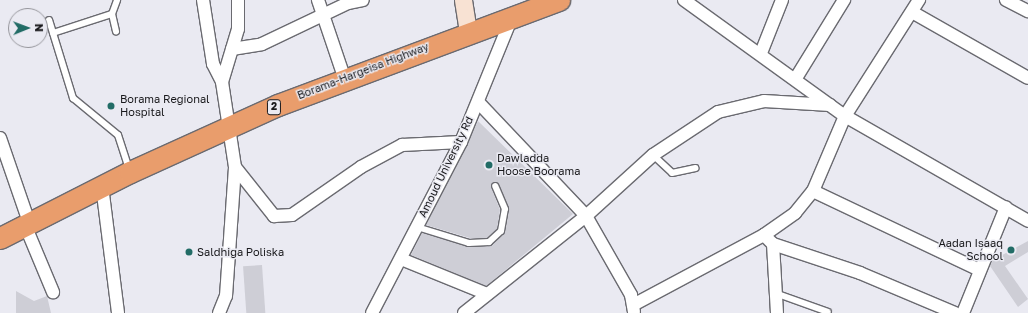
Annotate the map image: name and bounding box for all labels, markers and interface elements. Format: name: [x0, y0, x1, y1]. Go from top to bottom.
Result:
north arrow: [8, 8, 48, 48]
text: N: [33, 23, 46, 32]
street label: Borama-Hargeisa Highway: [295, 40, 431, 102]
place label: Borama Regional Hospital: [120, 93, 210, 119]
road number: 2: [266, 99, 282, 115]
marker: Borama Regional Hospital: [105, 100, 117, 112]
street label: Amoud University Rd: [416, 114, 476, 220]
place label: Dawladda Hoose Boorama: [497, 152, 580, 178]
marker: Dawladda Hoose Boorama: [484, 160, 494, 170]
place label: Aadan Isaaq School: [938, 237, 1003, 263]
place label: Saldhiga Poliska: [197, 245, 284, 259]
marker: Aadan Isaaq School: [1006, 245, 1016, 255]
marker: Saldhiga Poliska: [184, 247, 194, 257]

